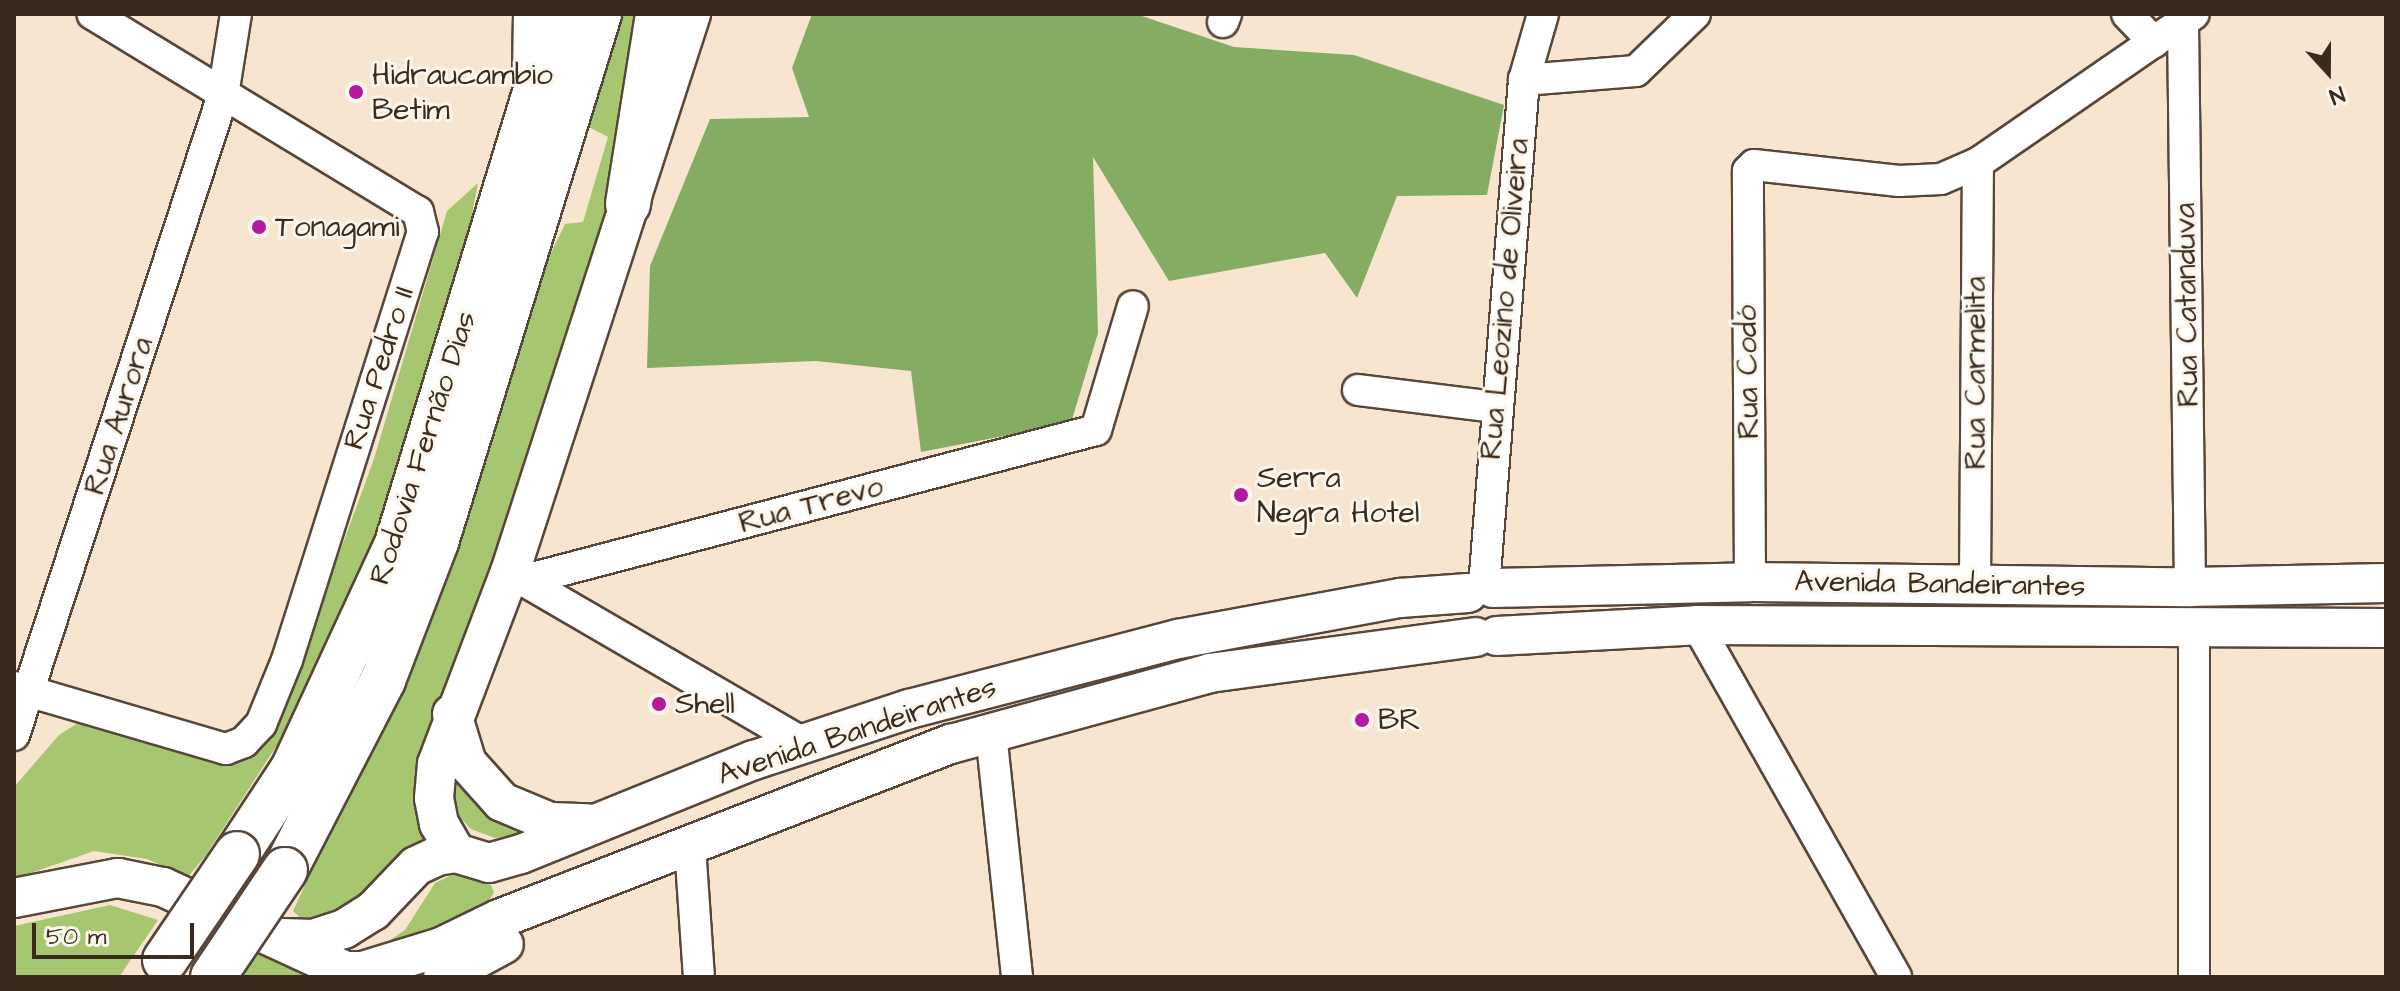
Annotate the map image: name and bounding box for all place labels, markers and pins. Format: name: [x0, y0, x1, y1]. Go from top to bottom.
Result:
place label: Hidraucambio Betim: [372, 57, 553, 128]
marker: Hidraucambio Betim: [347, 83, 365, 101]
place label: Tonagami: [275, 209, 399, 245]
marker: Tonagami: [250, 218, 268, 236]
place label: Serra Negra Hotel: [1257, 460, 1419, 530]
marker: Serra Negra Hotel: [1232, 486, 1250, 504]
place label: Shell: [675, 686, 735, 722]
marker: Shell: [650, 695, 668, 713]
place label: BR: [1378, 702, 1421, 738]
marker: BR: [1353, 711, 1371, 729]

